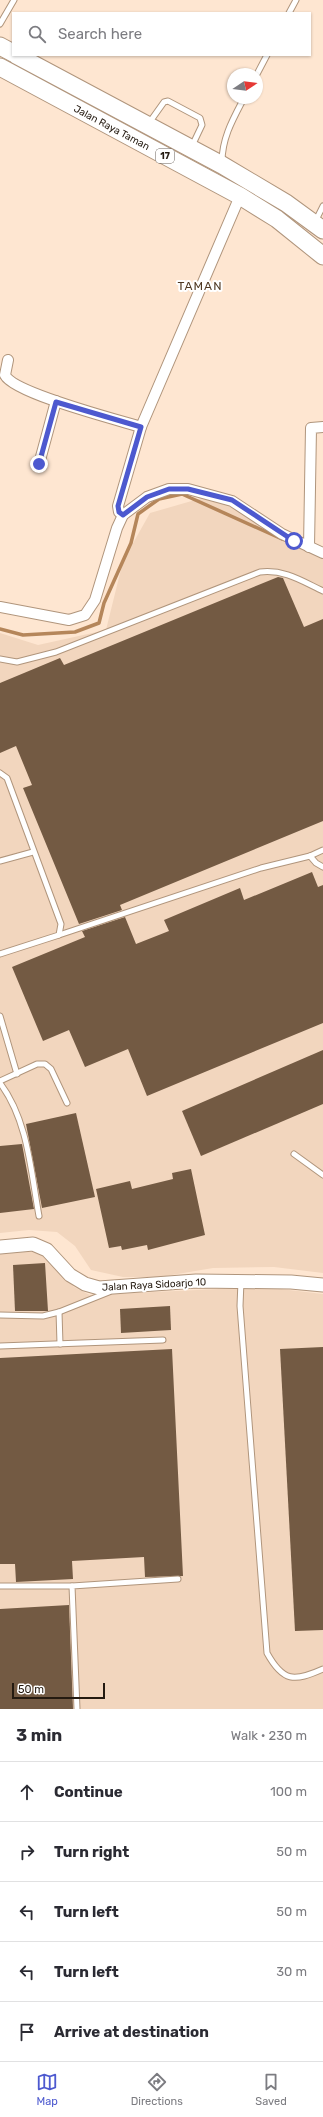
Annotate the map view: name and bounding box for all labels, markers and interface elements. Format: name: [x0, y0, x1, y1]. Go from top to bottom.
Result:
search box: [12, 12, 311, 56]
icon: search: [26, 23, 48, 45]
text: Search here: [58, 25, 142, 43]
north arrow: [227, 68, 263, 104]
street label: Jalan Raya Taman: [72, 103, 151, 153]
road number: 17: [156, 149, 174, 163]
district label: TAMAN: [177, 279, 223, 293]
route end: [30, 455, 48, 473]
route start: [285, 532, 303, 550]
street label: Jalan Raya Sidoarjo 10: [102, 1276, 207, 1294]
scale bar: [12, 1681, 105, 1700]
text: 50 m: [18, 1683, 44, 1696]
text: 3 min: [16, 1725, 62, 1745]
text: Walk · 230 m: [231, 1728, 307, 1743]
icon: ahead: [16, 1781, 38, 1803]
text: Continue: [54, 1783, 123, 1801]
text: 100 m: [270, 1784, 307, 1799]
icon: right: [16, 1841, 38, 1863]
text: Turn right: [54, 1843, 129, 1861]
text: 50 m: [276, 1844, 307, 1859]
icon: left: [16, 1901, 38, 1923]
text: Turn left: [54, 1903, 119, 1921]
text: 50 m: [276, 1904, 307, 1919]
icon: left: [16, 1961, 38, 1983]
text: Turn left: [54, 1963, 119, 1981]
text: 30 m: [276, 1964, 307, 1979]
icon: arrive: [16, 2021, 38, 2043]
text: Arrive at destination: [54, 2023, 209, 2041]
tab: Map: [36, 2071, 58, 2108]
tab: Directions: [131, 2071, 183, 2108]
tab: Saved: [255, 2071, 287, 2108]

